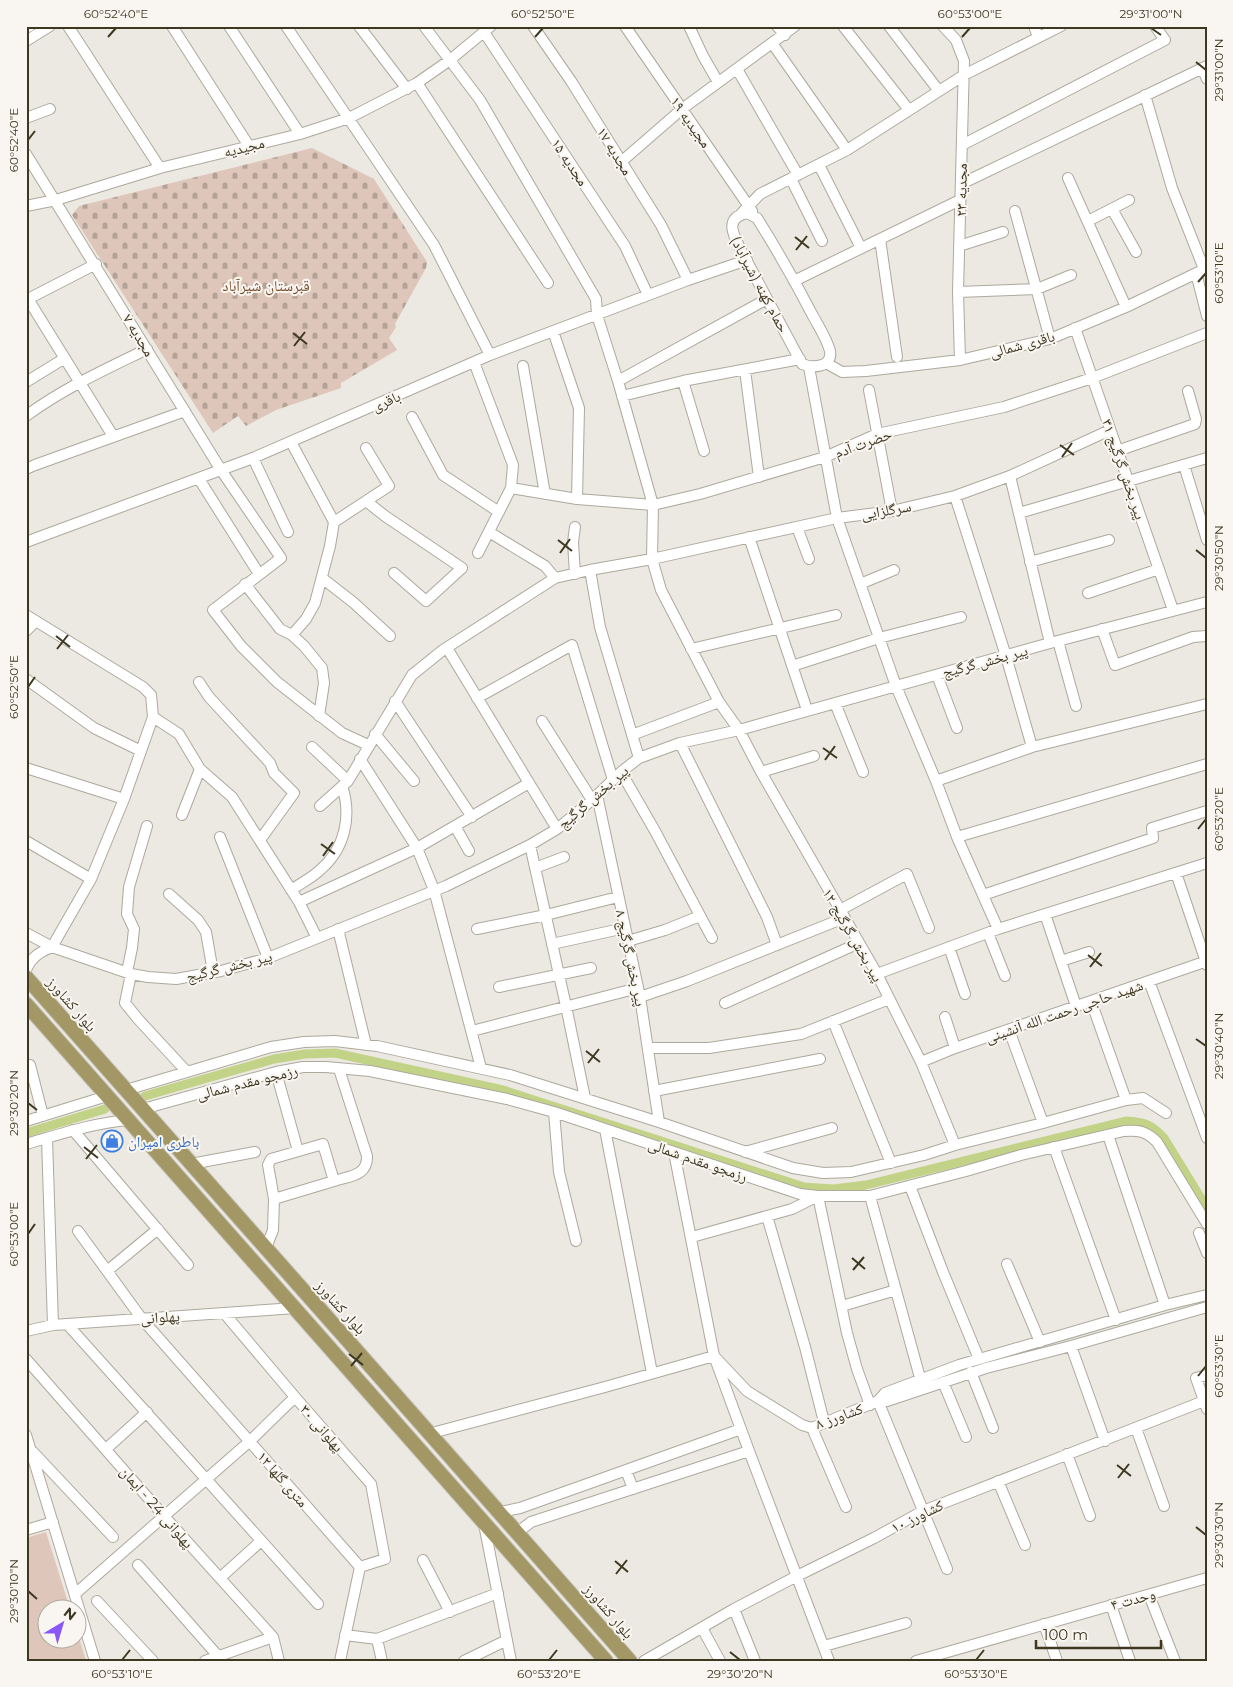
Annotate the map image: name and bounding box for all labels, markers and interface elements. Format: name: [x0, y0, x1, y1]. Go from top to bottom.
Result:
text: 60°52'40"E: [84, 6, 148, 21]
text: 60°52'50"E: [511, 6, 575, 21]
text: 60°53'00"E: [938, 6, 1002, 21]
text: 29°31'00"N: [1119, 6, 1183, 21]
text: 29°31'00"N: [1211, 38, 1226, 102]
street label: مجیدیه ۱۹: [666, 93, 716, 152]
text: 60°52'40"E: [6, 108, 21, 172]
street label: مجدیه ۱۷: [593, 123, 637, 179]
street label: مجیدیه: [222, 133, 266, 161]
street label: مجدیه ۱۵: [547, 135, 593, 190]
street label: مجدیه ۲۳: [951, 163, 971, 217]
street label: حمام کهنه (شیرآباد): [726, 232, 794, 336]
text: 60°53'10"E: [1211, 242, 1226, 304]
park label: قبرستان شیرآباد: [222, 276, 310, 296]
street label: مجدیه ۷: [119, 310, 159, 360]
street label: باقری شمالی: [987, 326, 1057, 363]
street label: باقری: [369, 386, 404, 417]
street label: پیر بخش گرگیج ۳۱: [1097, 416, 1150, 522]
street label: حضرت آدم: [832, 424, 895, 463]
street label: سرگلزایی: [859, 496, 913, 525]
text: 29°30'50"N: [1211, 525, 1226, 591]
street label: پیر بخش گرگیج: [940, 640, 1030, 682]
text: 60°52'50"E: [6, 655, 21, 719]
street label: پیر بخش گرگیج: [554, 761, 633, 834]
text: 60°53'20"E: [1211, 787, 1226, 851]
street label: پیر بخش گرگیج ۱۲: [818, 885, 888, 986]
street label: پیر بخش گرگیج ۸: [610, 908, 651, 1008]
street label: پیر بخش گرگیج: [184, 946, 274, 987]
street label: بلوار کشاورز: [42, 972, 101, 1035]
street label: شهید حاجی رحمت الله آنشینی: [983, 975, 1146, 1048]
text: 29°30'40"N: [1211, 1013, 1226, 1079]
street label: رزمجو مقدم شمالی: [194, 1060, 300, 1105]
text: 29°30'20"N: [6, 1070, 21, 1136]
shop icon: باطری امیران: [100, 1129, 124, 1153]
place label: باطری امیران: [128, 1132, 199, 1152]
street label: رزمجو مقدم شمالی: [646, 1134, 750, 1187]
text: 60°53'00"E: [6, 1202, 21, 1266]
street label: بلوار کشاورز: [311, 1275, 370, 1338]
street label: پهلوانی: [140, 1306, 180, 1329]
text: 60°53'30"E: [1211, 1334, 1226, 1398]
street label: کشاورز ۸: [813, 1399, 865, 1433]
street label: پهلوانی ۳۰: [295, 1400, 348, 1456]
street label: ۱۲ متری گلها: [253, 1447, 313, 1512]
street label: پهلوانی 24 - ایمان: [115, 1462, 198, 1553]
street label: کشاورز ۱۰: [888, 1495, 946, 1537]
text: 29°30'30"N: [1211, 1502, 1226, 1568]
text: 29°30'10"N: [6, 1559, 21, 1623]
street label: بلوار کشاورز: [579, 1579, 638, 1642]
street label: وحدت ۴: [1108, 1584, 1158, 1614]
north arrow: [38, 1600, 88, 1650]
text: N: [60, 1603, 80, 1624]
scale bar: [1036, 1617, 1160, 1649]
text: 100 m: [1043, 1625, 1088, 1644]
text: 60°53'10"E: [91, 1666, 153, 1681]
text: 60°53'20"E: [517, 1666, 581, 1681]
text: 29°30'20"N: [707, 1666, 773, 1681]
text: 60°53'30"E: [944, 1666, 1008, 1681]

